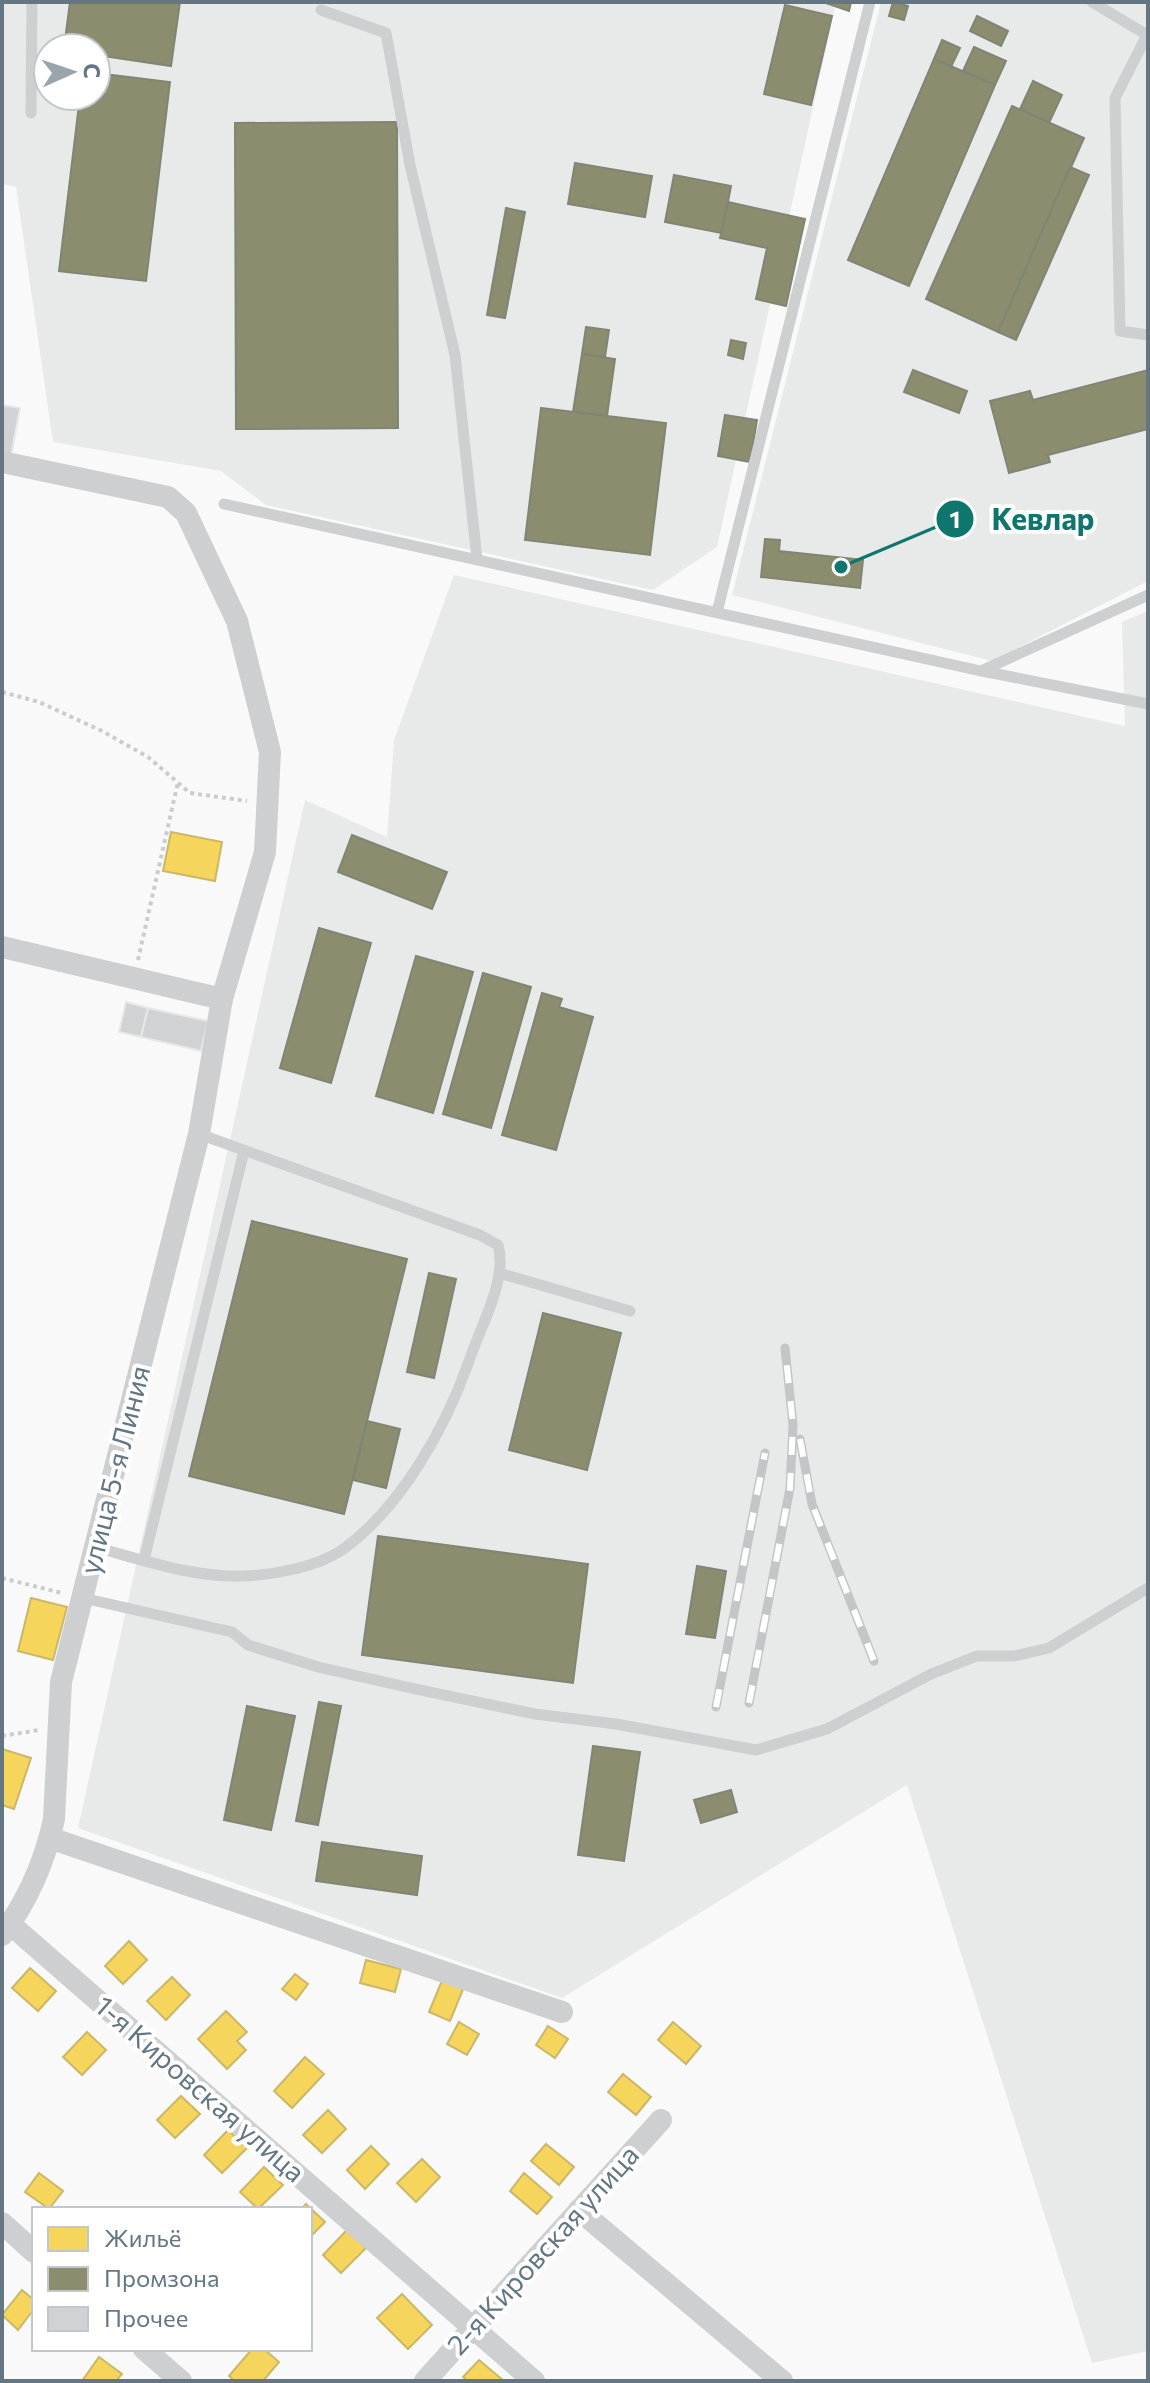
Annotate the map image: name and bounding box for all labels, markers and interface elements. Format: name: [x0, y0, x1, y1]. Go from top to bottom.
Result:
north arrow: [32, 32, 112, 112]
text: С: [79, 63, 106, 79]
callout: Кевлар: [935, 492, 1110, 546]
text: Кевлар: [991, 499, 1095, 536]
text: 1: [950, 504, 960, 533]
street label: улица 5-я Линия: [72, 1362, 156, 1578]
street label: 1-я Кировская улица: [89, 1988, 312, 2189]
street label: 2-я Кировская улица: [439, 2138, 645, 2361]
legend: [32, 2207, 312, 2351]
text: Жильё: [104, 2223, 181, 2252]
text: Промзона: [104, 2263, 219, 2292]
text: Прочее: [104, 2303, 188, 2332]

